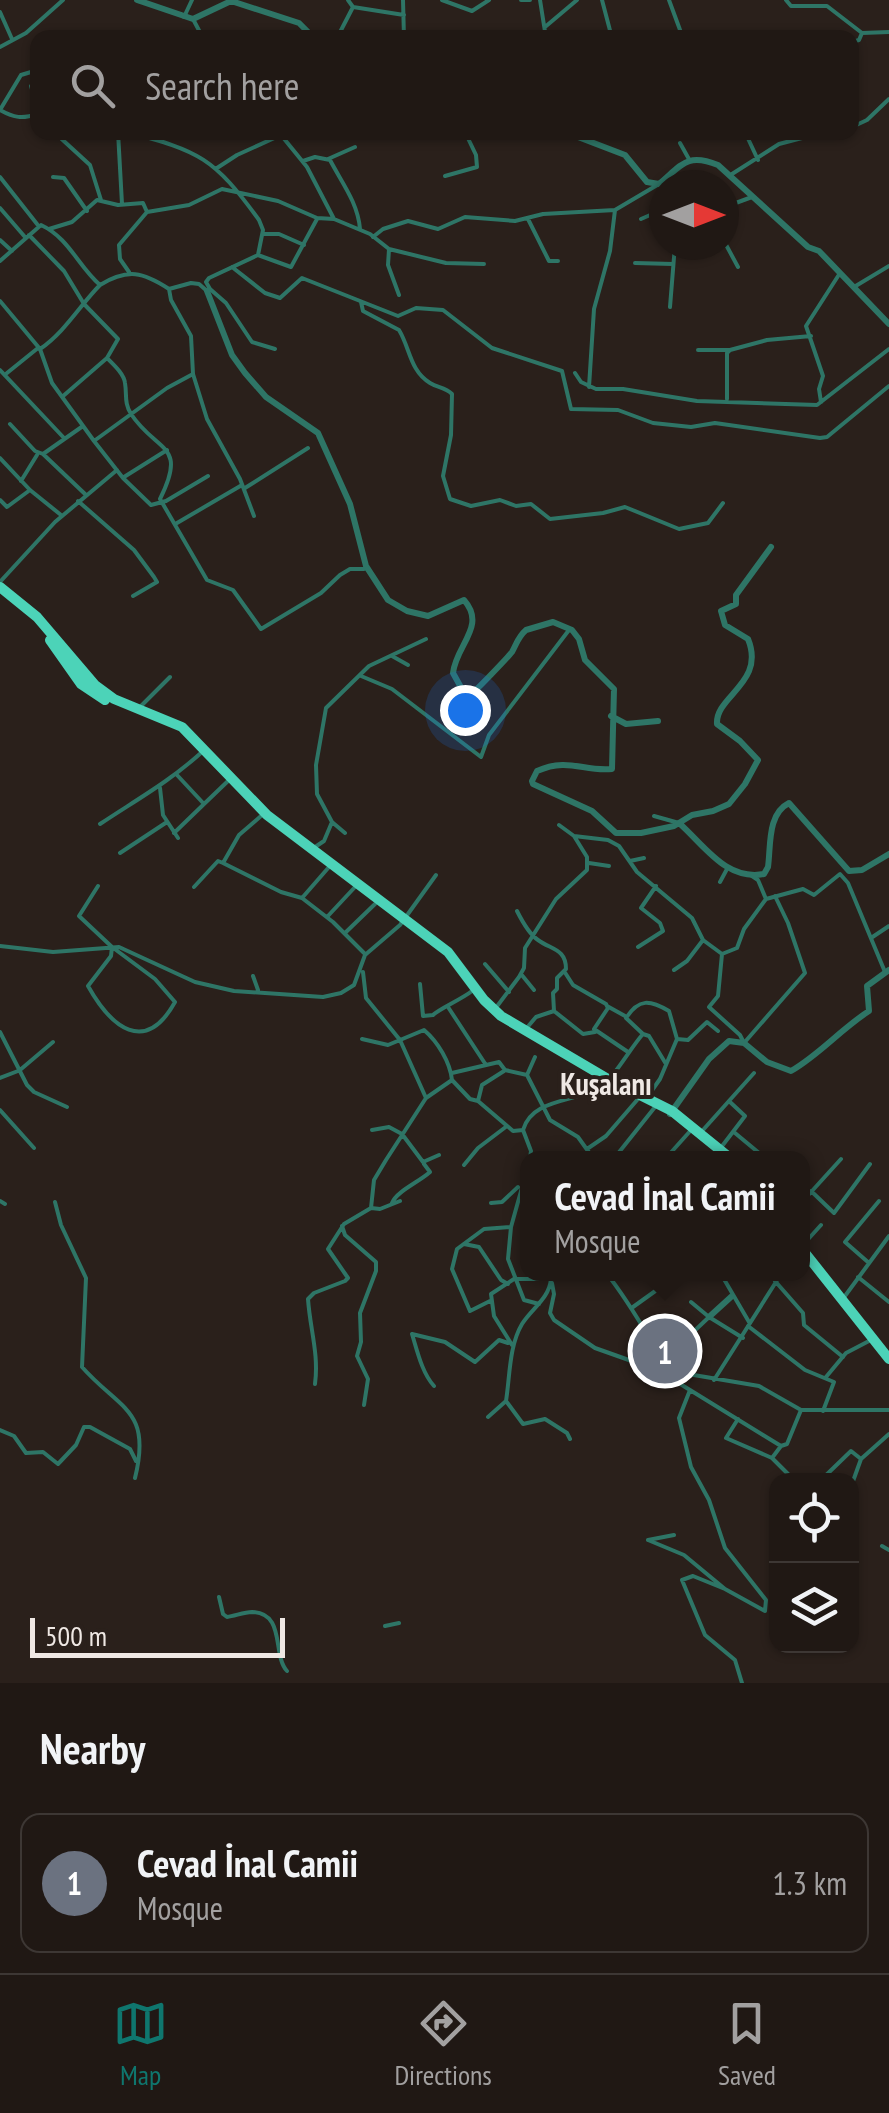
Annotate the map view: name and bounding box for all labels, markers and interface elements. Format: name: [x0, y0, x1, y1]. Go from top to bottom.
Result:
search box: [30, 30, 859, 140]
icon: search: [65, 58, 120, 113]
text: Search here: [145, 61, 299, 110]
north arrow: [649, 170, 739, 260]
your location: [440, 685, 491, 736]
district label: Kuşalanı: [560, 1064, 652, 1103]
popup: [520, 1151, 810, 1281]
text: Cevad İnal Camii: [554, 1171, 776, 1220]
text: Mosque: [554, 1220, 640, 1262]
pin: 1: [632, 1314, 698, 1388]
map controls: [769, 1473, 859, 1653]
button: locate: [769, 1473, 859, 1563]
button: layers: [769, 1563, 859, 1653]
scale bar: [30, 1613, 285, 1658]
text: 500 m: [45, 1617, 107, 1654]
text: Nearby: [40, 1721, 145, 1776]
text: Cevad İnal Camii: [137, 1838, 358, 1887]
text: 1: [67, 1862, 82, 1904]
text: 1.3 km: [772, 1862, 847, 1904]
text: Mosque: [137, 1887, 223, 1929]
tab: Map: [113, 1996, 168, 2093]
tab: Directions: [394, 1996, 492, 2093]
tab: Saved: [718, 1996, 776, 2093]

